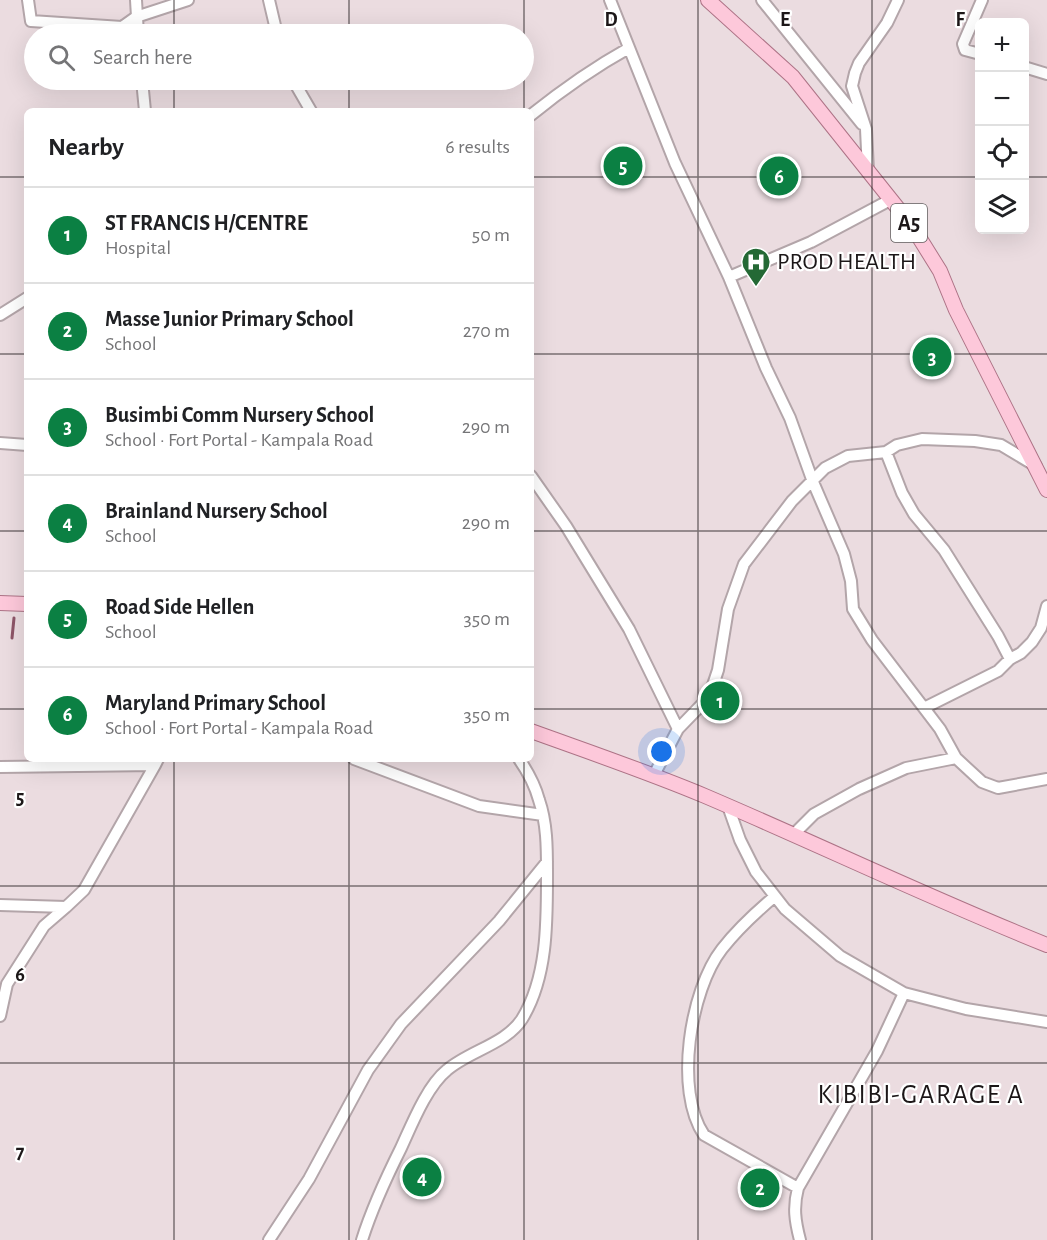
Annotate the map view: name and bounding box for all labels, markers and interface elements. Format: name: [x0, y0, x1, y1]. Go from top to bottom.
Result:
text: D: [604, 10, 618, 30]
text: E: [780, 10, 790, 30]
text: F: [955, 10, 965, 30]
map controls: [975, 18, 1029, 234]
button: +: [975, 18, 1029, 72]
search box: [24, 24, 534, 90]
icon: search: [45, 41, 78, 74]
text: Search here: [93, 46, 192, 68]
button: −: [975, 72, 1029, 126]
button: locate: [975, 126, 1029, 180]
text: Nearby: [48, 134, 124, 160]
text: 6 results: [445, 137, 510, 157]
pin: 5: [604, 144, 642, 188]
pin: 6: [760, 154, 798, 198]
button: layers: [975, 180, 1029, 234]
road number: A5: [891, 204, 927, 242]
text: ST FRANCIS H/CENTRE: [105, 212, 308, 234]
text: 1: [64, 225, 71, 245]
text: 50 m: [472, 225, 510, 245]
text: Hospital: [105, 238, 171, 258]
hospital icon: PROD HEALTH: [740, 246, 772, 288]
place label: PROD HEALTH: [777, 250, 916, 274]
text: Masse Junior Primary School: [105, 308, 354, 330]
text: 2: [63, 321, 72, 341]
text: 270 m: [463, 321, 510, 341]
text: School: [105, 334, 157, 354]
pin: 3: [912, 334, 952, 380]
text: Busimbi Comm Nursery School: [105, 404, 374, 426]
text: 3: [63, 417, 72, 437]
text: 290 m: [462, 417, 510, 437]
text: School · Fort Portal - Kampala Road: [105, 430, 373, 450]
text: Brainland Nursery School: [105, 500, 328, 522]
text: 4: [62, 513, 73, 533]
text: 290 m: [462, 513, 510, 533]
text: School: [105, 526, 157, 546]
text: Road Side Hellen: [105, 596, 254, 618]
text: 5: [63, 609, 72, 629]
text: 350 m: [464, 609, 510, 629]
text: School: [105, 622, 157, 642]
pin: 1: [700, 678, 740, 724]
text: Maryland Primary School: [105, 692, 326, 714]
text: 6: [63, 705, 72, 725]
text: 350 m: [464, 705, 510, 725]
text: School · Fort Portal - Kampala Road: [105, 718, 373, 738]
your location: [647, 737, 676, 766]
text: 5: [16, 788, 24, 808]
text: 6: [15, 965, 25, 985]
district label: KIBIBI-GARAGE A: [818, 1081, 1024, 1108]
text: 7: [16, 1142, 25, 1162]
pin: 4: [402, 1154, 442, 1200]
pin: 2: [740, 1166, 780, 1210]

